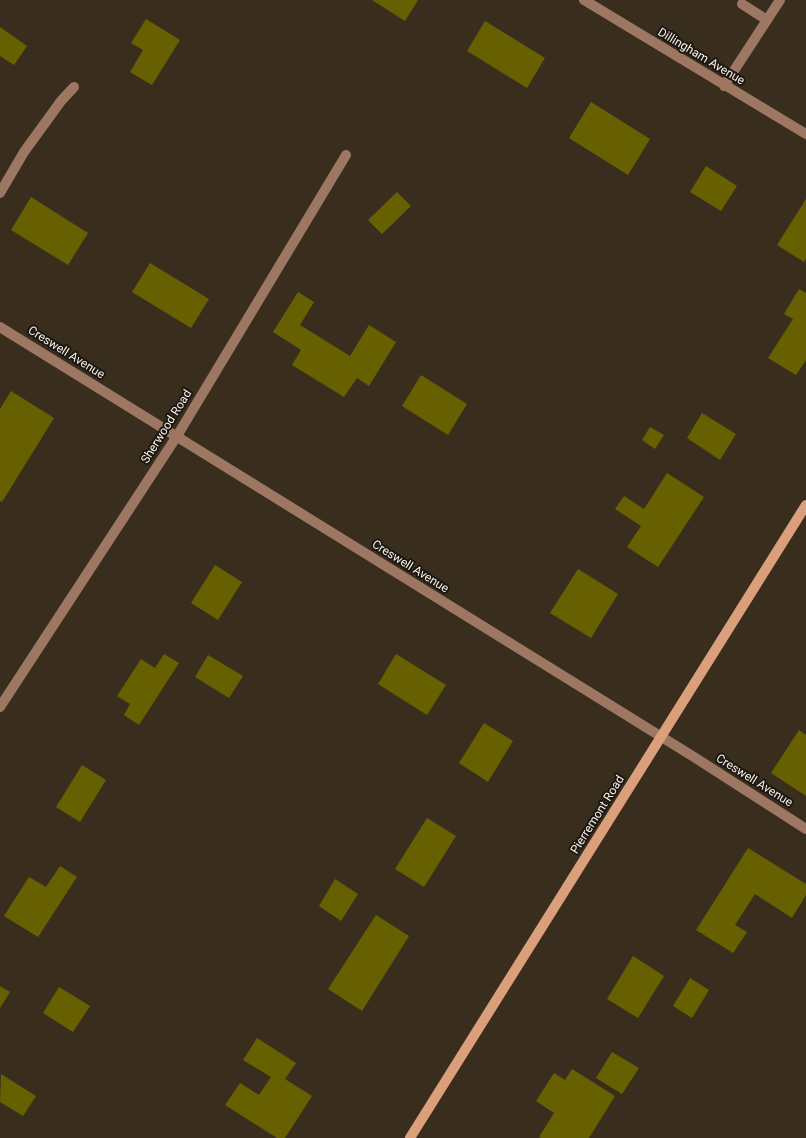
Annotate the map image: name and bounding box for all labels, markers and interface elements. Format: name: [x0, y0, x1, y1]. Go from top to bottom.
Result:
street label: Dillingham Avenue: [655, 25, 747, 89]
street label: Creswell Avenue: [25, 324, 107, 382]
street label: Sherwood Road: [139, 387, 195, 467]
street label: Creswell Avenue: [369, 538, 451, 596]
street label: Creswell Avenue: [713, 752, 795, 810]
street label: Pierremont Road: [568, 773, 628, 857]

